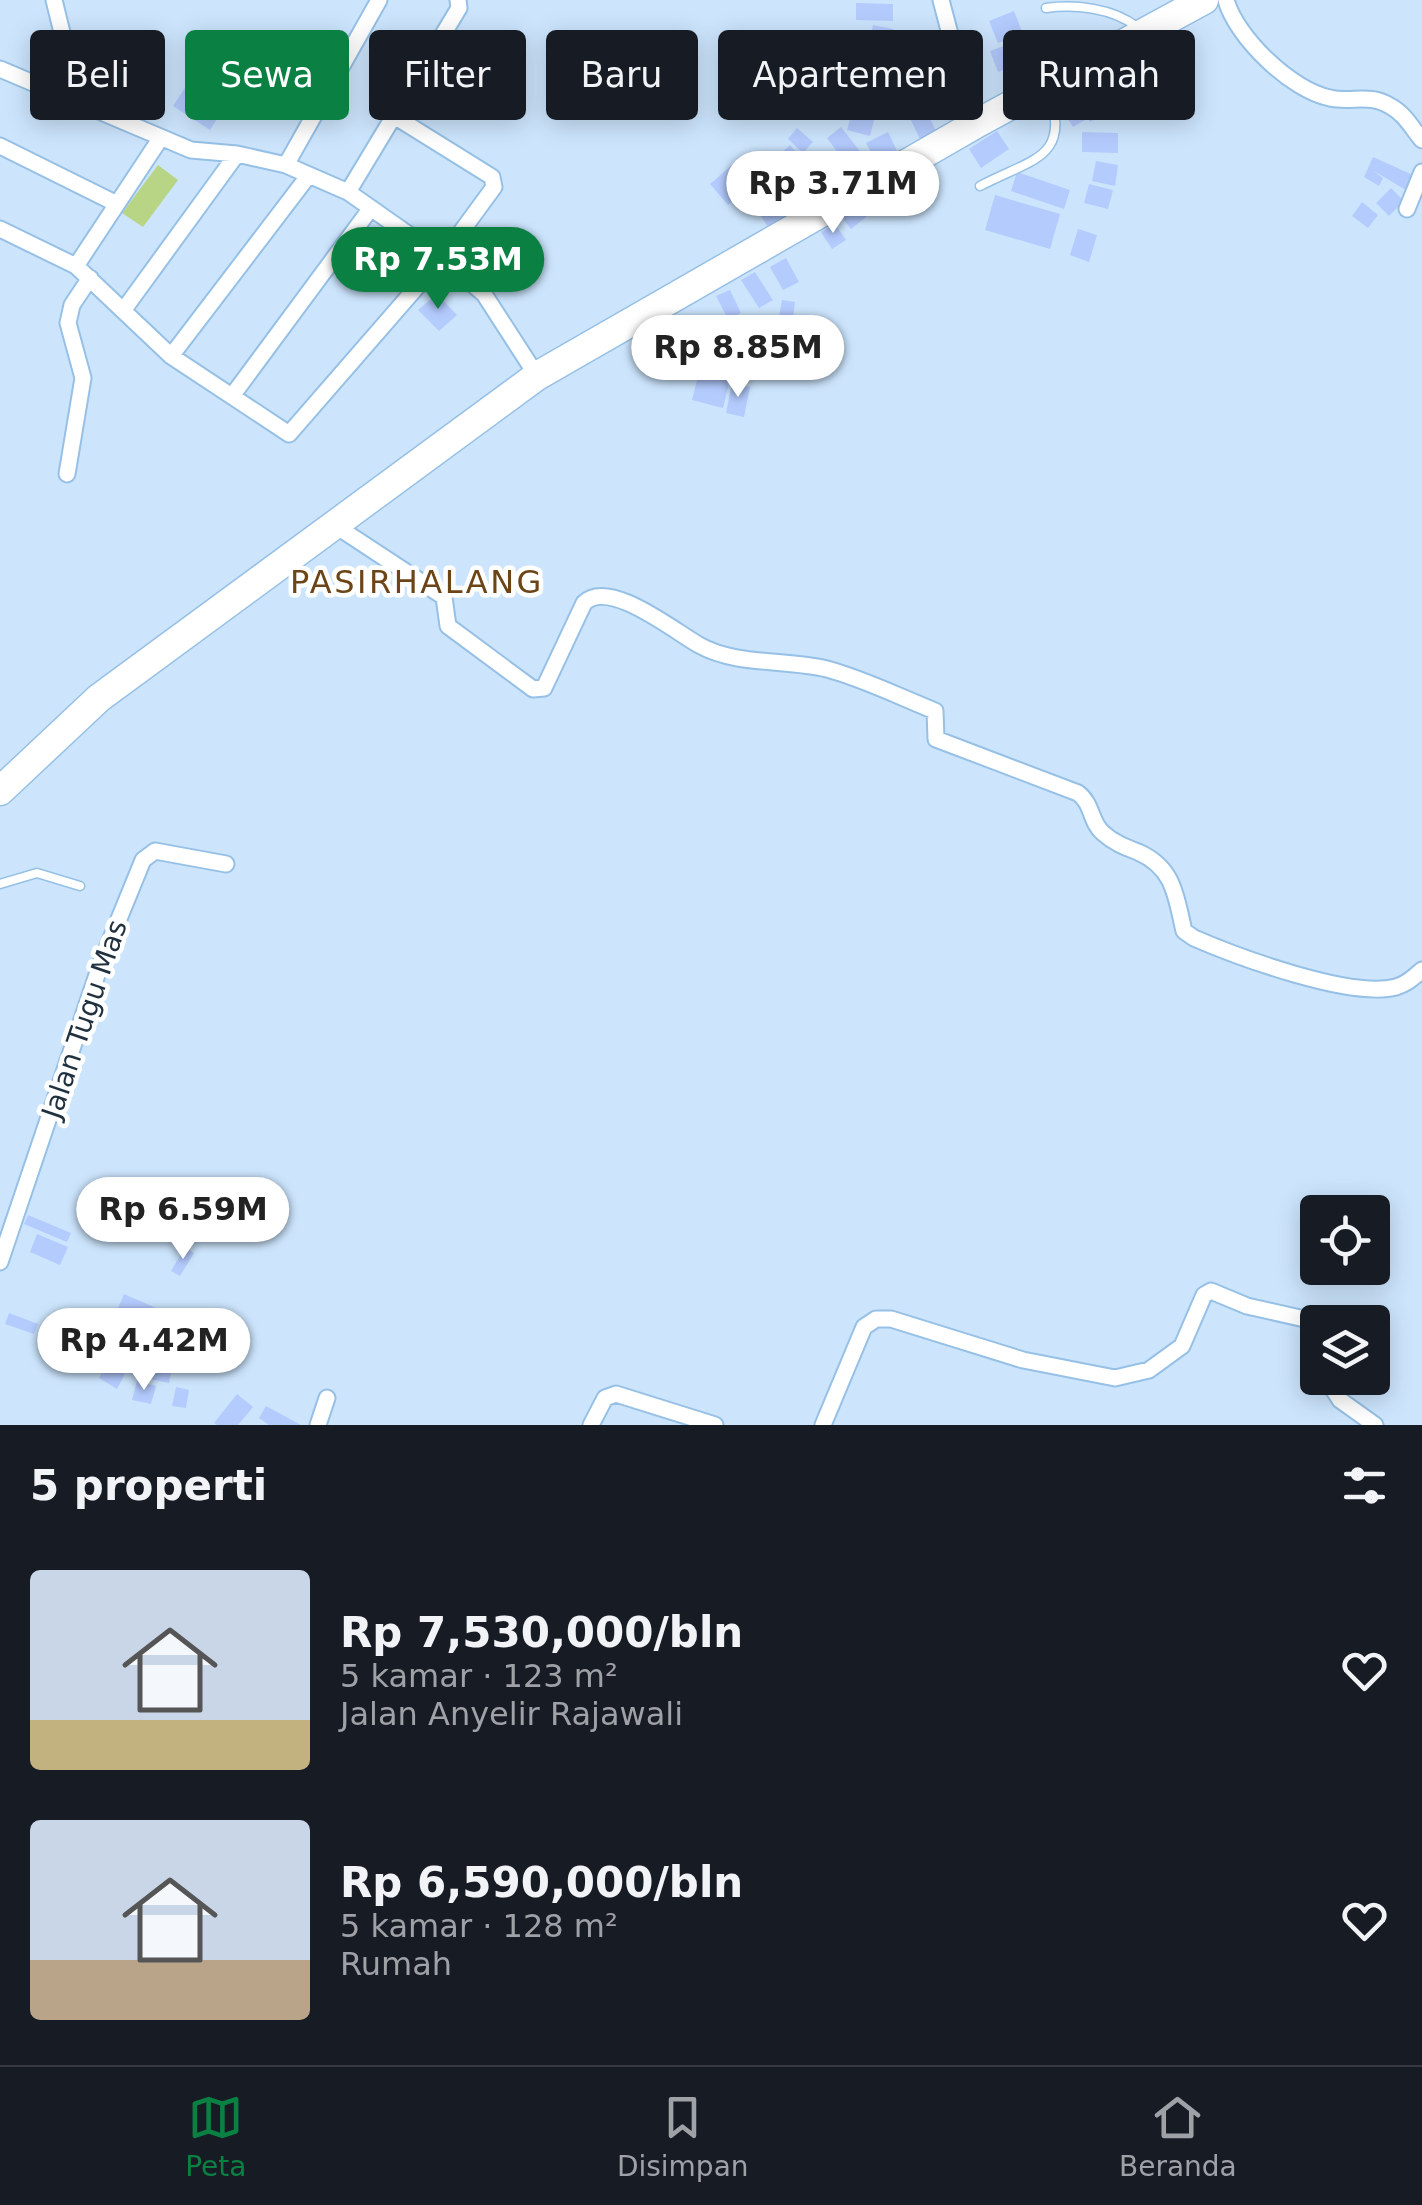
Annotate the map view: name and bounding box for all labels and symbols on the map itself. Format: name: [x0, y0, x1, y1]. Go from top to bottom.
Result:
pin: Rp 3.71M: [730, 151, 936, 236]
pin: Rp 7.53M: [335, 227, 541, 312]
pin: Rp 8.85M: [635, 315, 841, 400]
district label: PASIRHALANG: [290, 563, 544, 601]
street label: Jalan Tugu Mas: [34, 915, 134, 1125]
pin: Rp 6.59M: [80, 1177, 286, 1262]
pin: Rp 4.42M: [41, 1308, 247, 1393]

